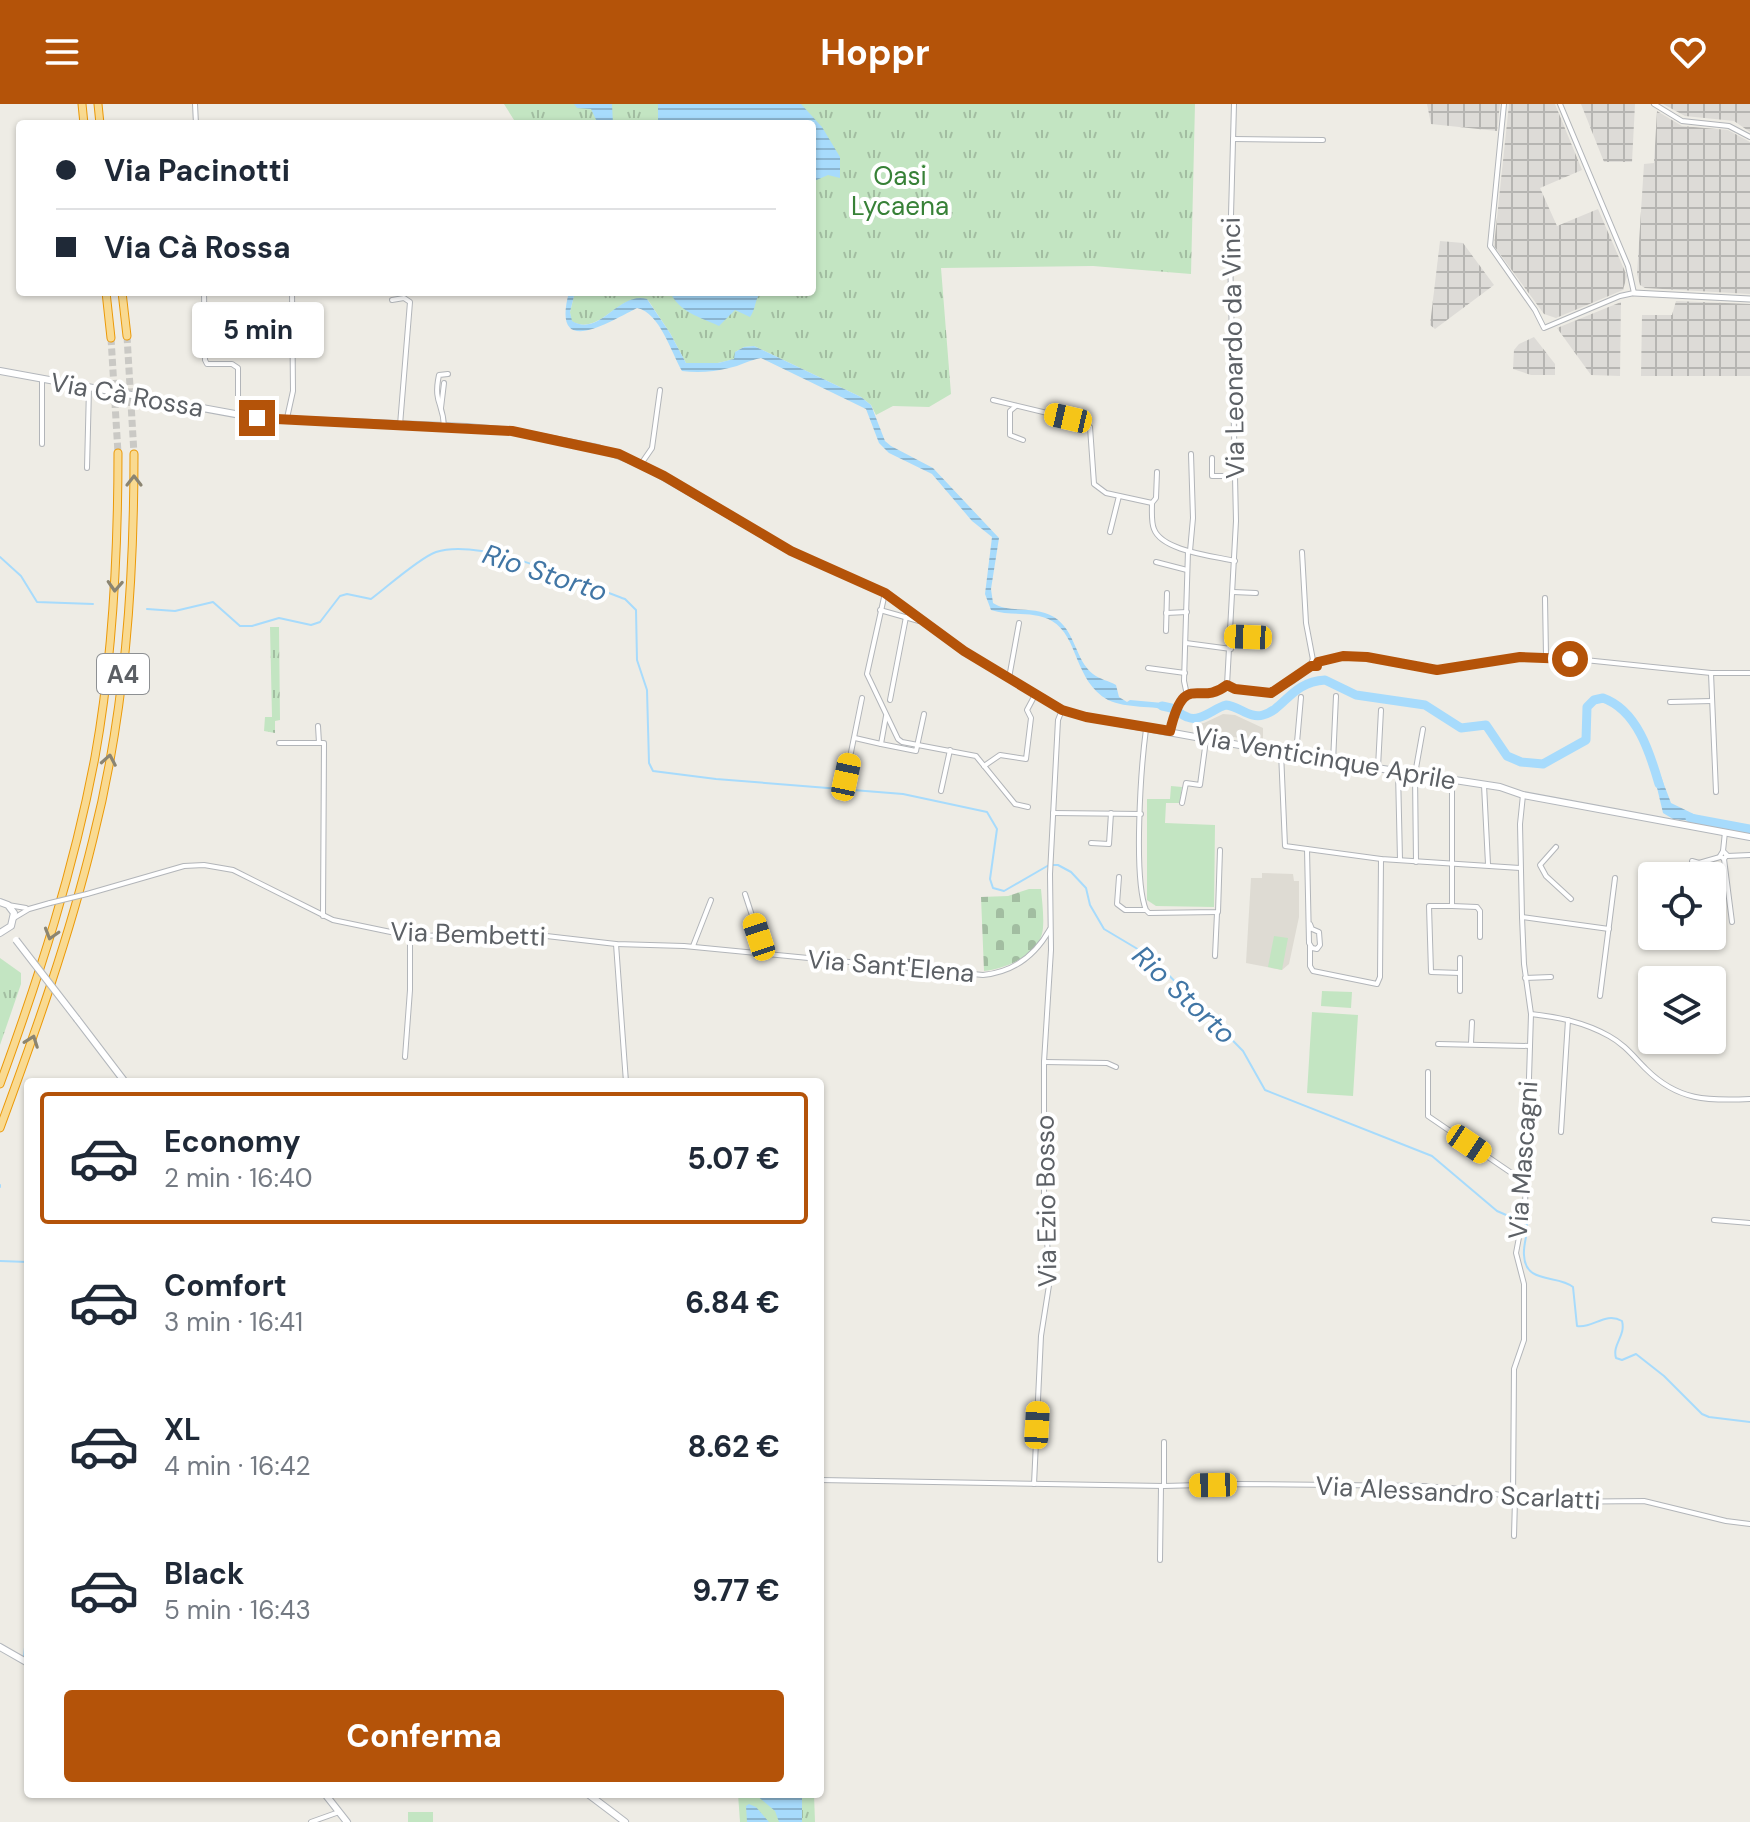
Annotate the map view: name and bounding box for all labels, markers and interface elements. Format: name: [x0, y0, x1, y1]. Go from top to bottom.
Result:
text: Hoppr: [820, 29, 930, 76]
icon: menu: [40, 30, 84, 74]
icon: heart: [1666, 30, 1710, 74]
text: Via Pacinotti: [104, 151, 290, 190]
park label: Oasi Lycaena: [851, 159, 949, 223]
street label: Via Leonardo da Vinci: [1214, 217, 1252, 479]
text: Via Cà Rossa: [104, 228, 291, 267]
callout: 5 min: [191, 302, 323, 358]
text: 5 min: [223, 313, 293, 347]
street label: Via Cà Rossa: [48, 365, 206, 425]
route end: [239, 400, 275, 436]
car: [1042, 401, 1094, 435]
one-way arrow: [125, 474, 143, 487]
water label: Rio Storto: [478, 535, 612, 611]
one-way arrow: [107, 580, 124, 593]
car: [1224, 624, 1272, 650]
route start: [1552, 641, 1588, 677]
road number: A4: [97, 654, 149, 694]
street label: Via Venticinque Aprile: [1191, 718, 1459, 798]
car: [829, 751, 863, 803]
one-way arrow: [100, 753, 117, 767]
map controls: [1638, 862, 1726, 1054]
button: locate: [1638, 862, 1726, 950]
car: [740, 910, 778, 964]
street label: Via Bembetti: [390, 914, 546, 954]
one-way arrow: [44, 927, 60, 941]
water label: Rio Storto: [1124, 938, 1244, 1052]
street label: Via Sant'Elena: [806, 942, 976, 990]
button: layers: [1638, 966, 1726, 1054]
one-way arrow: [22, 1035, 39, 1049]
street label: Via Mascagni: [1501, 1080, 1545, 1240]
street label: Via Ezio Bosso: [1027, 1114, 1065, 1288]
car: [1442, 1121, 1496, 1167]
icon: car: [68, 1122, 140, 1194]
text: Economy: [164, 1122, 301, 1161]
text: 5.07 €: [687, 1139, 780, 1178]
text: 2 min · 16:40: [164, 1161, 312, 1195]
icon: car: [68, 1266, 140, 1338]
text: Comfort: [164, 1266, 287, 1305]
text: 6.84 €: [685, 1283, 780, 1322]
text: 3 min · 16:41: [164, 1305, 303, 1339]
car: [1024, 1400, 1050, 1450]
icon: car: [68, 1410, 140, 1482]
text: XL: [164, 1410, 201, 1449]
text: 8.62 €: [688, 1427, 780, 1466]
text: 4 min · 16:42: [164, 1449, 310, 1483]
street label: Via Alessandro Scarlatti: [1315, 1469, 1601, 1517]
car: [1189, 1473, 1237, 1497]
icon: car: [68, 1554, 140, 1626]
text: Black: [164, 1554, 244, 1593]
text: 9.77 €: [692, 1571, 780, 1610]
text: 5 min · 16:43: [164, 1593, 311, 1627]
button: Conferma: [64, 1690, 784, 1782]

